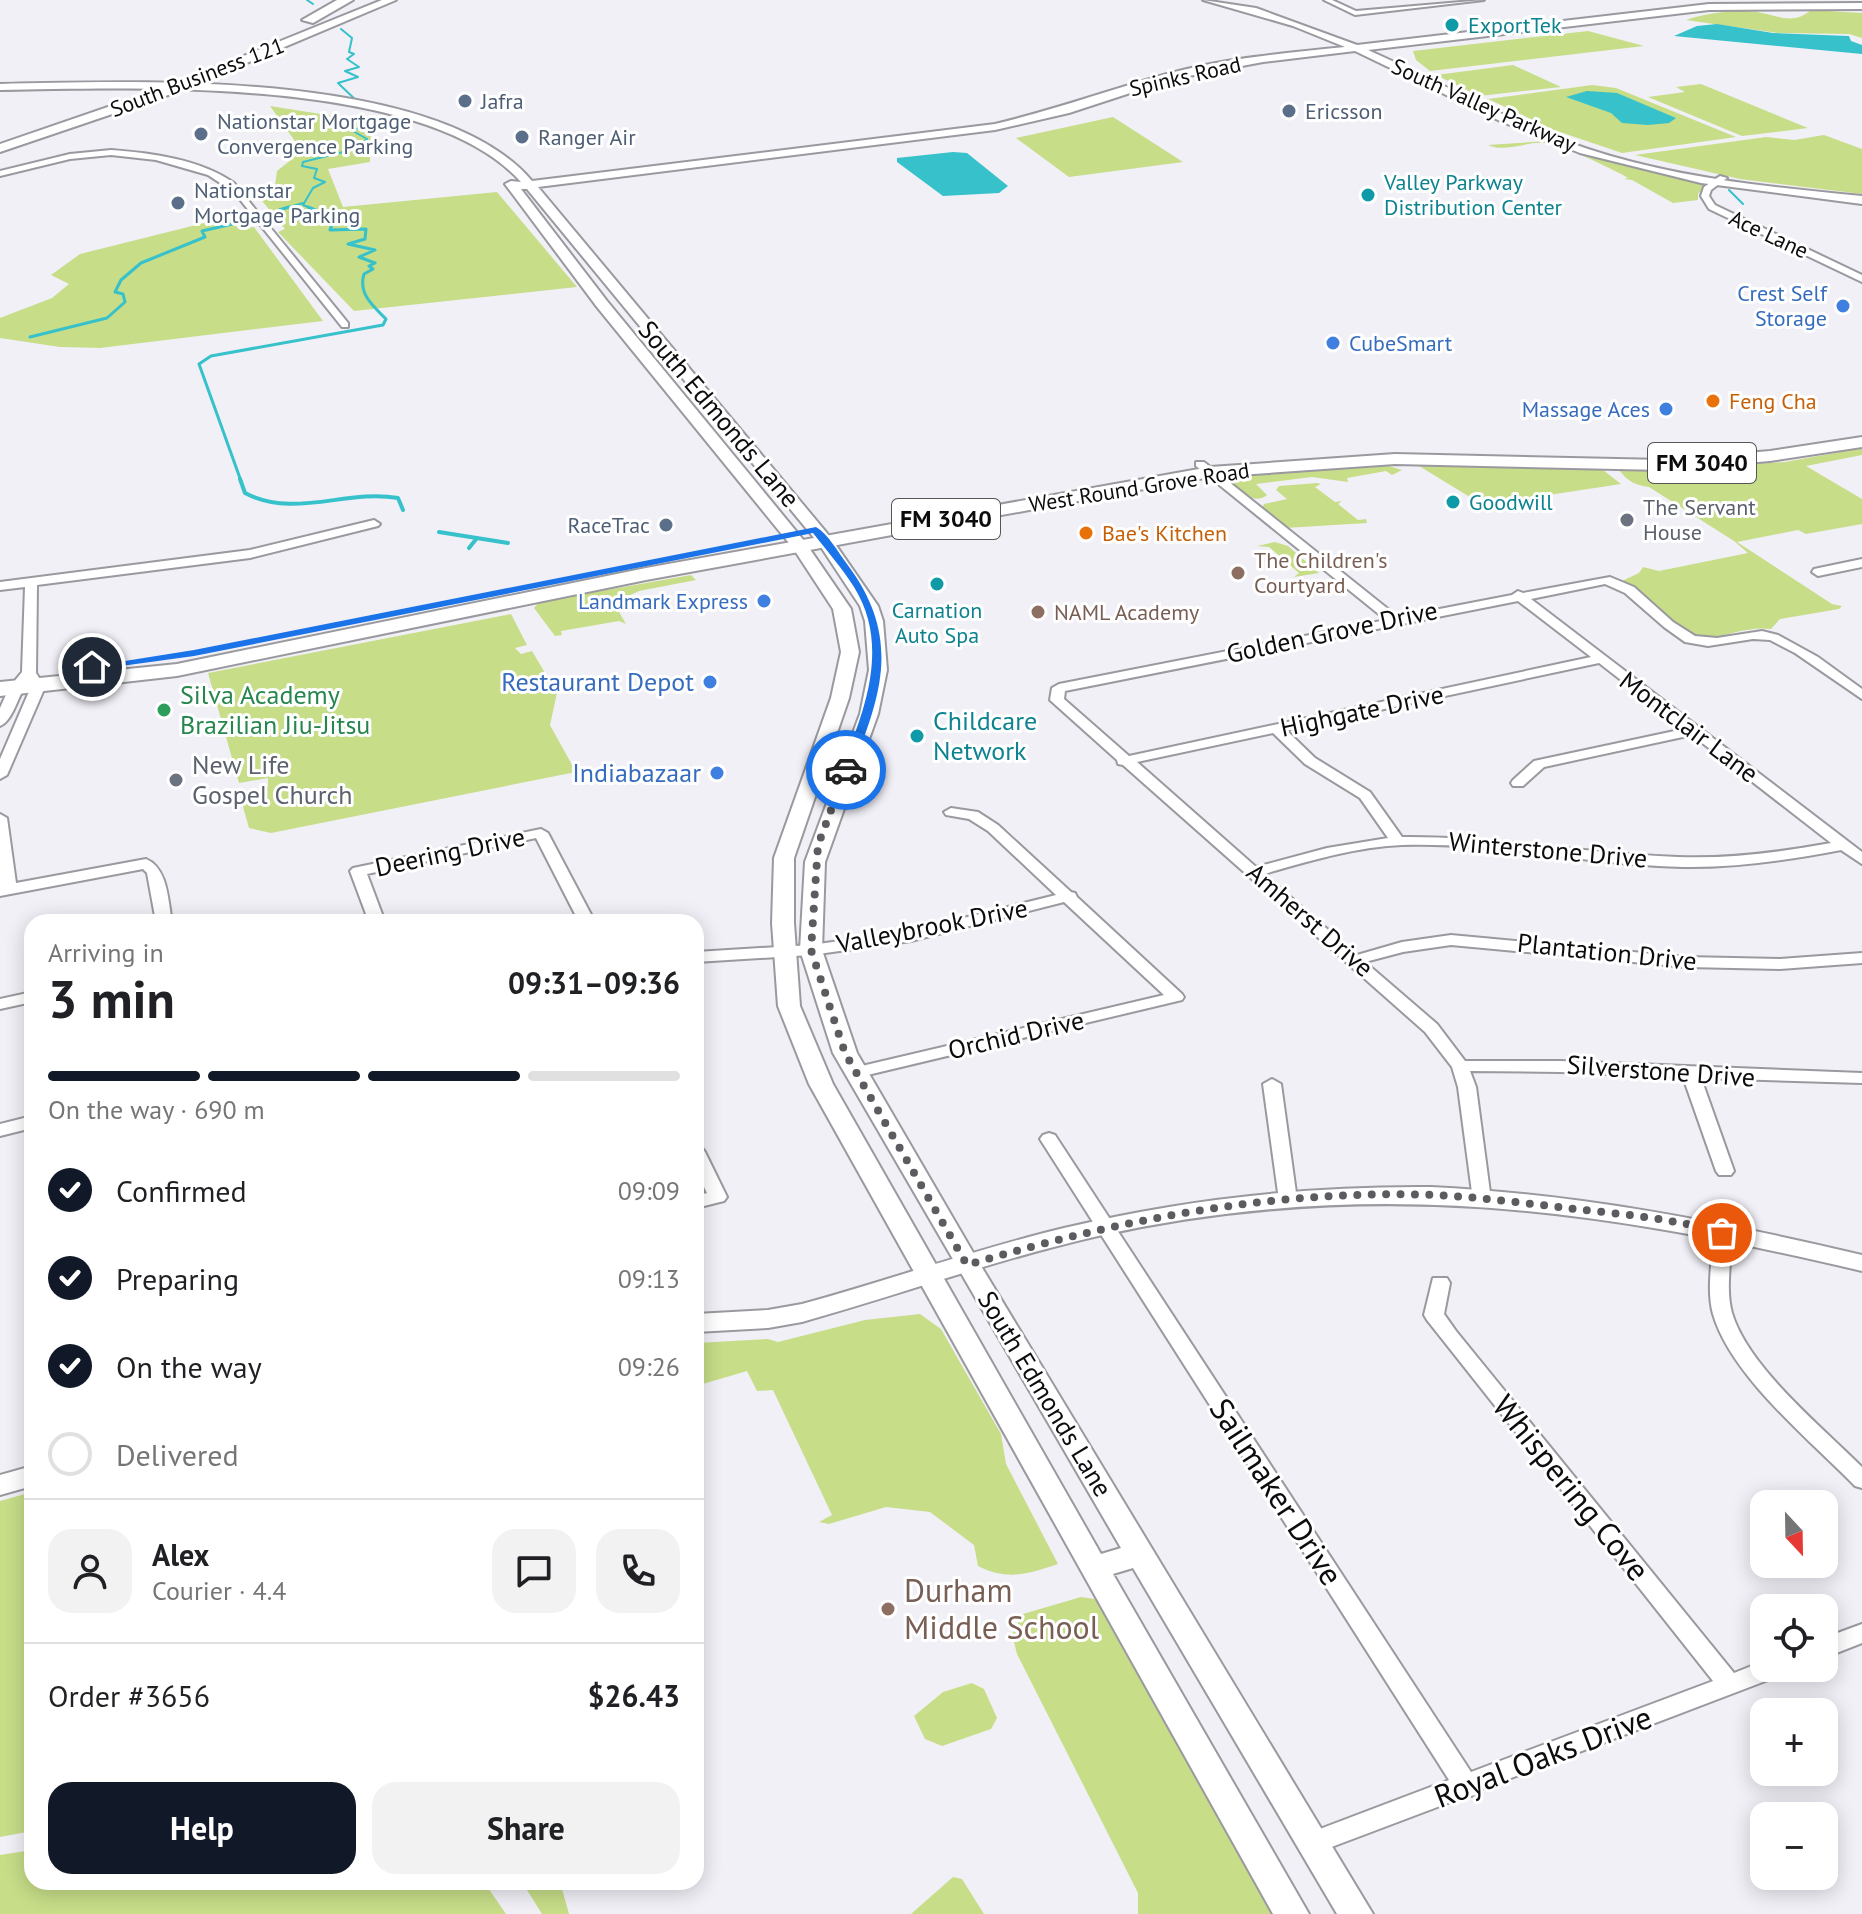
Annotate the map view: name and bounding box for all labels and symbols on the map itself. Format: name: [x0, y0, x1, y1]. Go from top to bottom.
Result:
place label: ExportTek: [1468, 11, 1562, 39]
marker: ExportTek: [1443, 16, 1461, 34]
street label: South Business 121: [106, 31, 288, 123]
street label: Spinks Road: [1126, 50, 1244, 102]
street label: South Valley Parkway: [1387, 52, 1581, 159]
place label: Jafra: [480, 87, 524, 115]
marker: Jafra: [456, 92, 474, 110]
place label: Ericsson: [1305, 97, 1382, 125]
marker: Ericsson: [1280, 102, 1298, 120]
place label: Nationstar Mortgage Convergence Parking: [217, 107, 413, 160]
place label: Ranger Air: [538, 123, 636, 151]
marker: Nationstar Mortgage Convergence Parking: [192, 125, 210, 143]
marker: Ranger Air: [513, 128, 531, 146]
place label: Valley Parkway Distribution Center: [1383, 168, 1563, 221]
place label: Nationstar Mortgage Parking: [194, 176, 360, 229]
marker: Valley Parkway Distribution Center: [1359, 186, 1377, 204]
marker: Nationstar Mortgage Parking: [169, 194, 187, 212]
street label: Ace Lane: [1725, 204, 1813, 264]
place label: Crest Self Storage: [1737, 279, 1828, 332]
marker: Crest Self Storage: [1834, 297, 1852, 315]
street label: South Edmonds Lane: [632, 313, 807, 514]
place label: CubeSmart: [1349, 329, 1453, 357]
marker: CubeSmart: [1324, 334, 1342, 352]
place label: Feng Cha: [1729, 387, 1817, 415]
marker: Feng Cha: [1704, 392, 1722, 410]
place label: Massage Aces: [1522, 395, 1650, 423]
marker: Massage Aces: [1657, 400, 1675, 418]
road number: FM 3040: [1648, 443, 1756, 483]
street label: West Round Grove Road: [1027, 456, 1251, 518]
place label: Goodwill: [1469, 488, 1553, 516]
marker: Goodwill: [1444, 493, 1462, 511]
place label: The Servant House: [1643, 493, 1756, 546]
road number: FM 3040: [892, 499, 1000, 539]
place label: RaceTrac: [567, 511, 650, 539]
marker: The Servant House: [1618, 511, 1636, 529]
marker: RaceTrac: [657, 516, 675, 534]
place label: Bae's Kitchen: [1102, 519, 1227, 547]
marker: Bae's Kitchen: [1077, 524, 1095, 542]
place label: The Children's Courtyard: [1254, 546, 1387, 599]
marker: The Children's Courtyard: [1229, 564, 1247, 582]
marker: Carnation Auto Spa: [928, 575, 946, 593]
place label: Landmark Express: [578, 587, 748, 615]
marker: Landmark Express: [755, 592, 773, 610]
street label: Golden Grove Drive: [1223, 593, 1440, 670]
place label: Carnation Auto Spa: [892, 596, 982, 649]
place label: NAML Academy: [1054, 598, 1200, 626]
marker: NAML Academy: [1029, 603, 1047, 621]
pin: [58, 633, 126, 701]
street label: Montclair Lane: [1613, 664, 1765, 790]
place label: Restaurant Depot: [501, 665, 694, 698]
marker: Restaurant Depot: [701, 673, 719, 691]
street label: Highgate Drive: [1277, 677, 1447, 744]
place label: Silva Academy Brazilian Jiu-Jitsu: [180, 678, 370, 741]
marker: Silva Academy Brazilian Jiu-Jitsu: [155, 701, 173, 719]
place label: Childcare Network: [933, 704, 1037, 767]
marker: Childcare Network: [908, 727, 926, 745]
courier: [806, 730, 886, 810]
place label: New Life Gospel Church: [192, 748, 352, 811]
place label: Indiabazaar: [572, 756, 701, 789]
marker: Indiabazaar: [708, 764, 726, 782]
marker: New Life Gospel Church: [167, 771, 185, 789]
street label: Deering Drive: [372, 820, 528, 883]
street label: Winterstone Drive: [1447, 824, 1649, 875]
street label: Amherst Drive: [1240, 855, 1381, 984]
street label: Valleybrook Drive: [833, 891, 1030, 960]
street label: Plantation Drive: [1516, 926, 1698, 977]
street label: Orchid Drive: [945, 1003, 1087, 1066]
street label: Silverstone Drive: [1566, 1047, 1756, 1094]
pin: [1688, 1199, 1756, 1267]
street label: South Edmonds Lane: [971, 1285, 1120, 1503]
street label: Whispering Cove: [1484, 1386, 1660, 1589]
street label: Sailmaker Drive: [1201, 1390, 1353, 1593]
north arrow: [1750, 1490, 1838, 1578]
place label: Durham Middle School: [904, 1569, 1100, 1648]
marker: Durham Middle School: [879, 1600, 897, 1618]
street label: Royal Oaks Drive: [1428, 1695, 1657, 1817]

